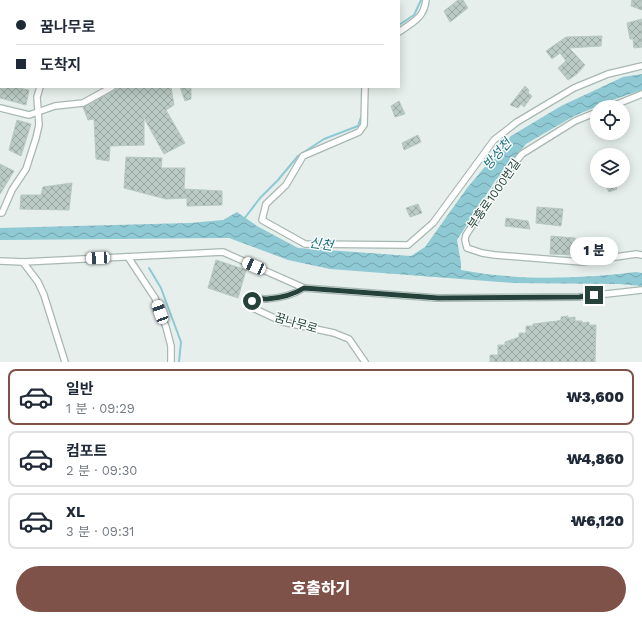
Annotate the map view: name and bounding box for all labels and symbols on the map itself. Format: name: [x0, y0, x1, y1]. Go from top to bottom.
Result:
water label: 방성천: [480, 135, 515, 172]
street label: 부흥로1000번길: [465, 156, 523, 232]
water label: 신천: [308, 235, 335, 253]
callout: 1 분: [570, 237, 618, 265]
car: [86, 251, 110, 265]
car: [241, 256, 267, 276]
route end: [585, 286, 603, 304]
route start: [243, 292, 261, 310]
car: [150, 299, 170, 325]
street label: 꿈나무로: [273, 310, 319, 336]

